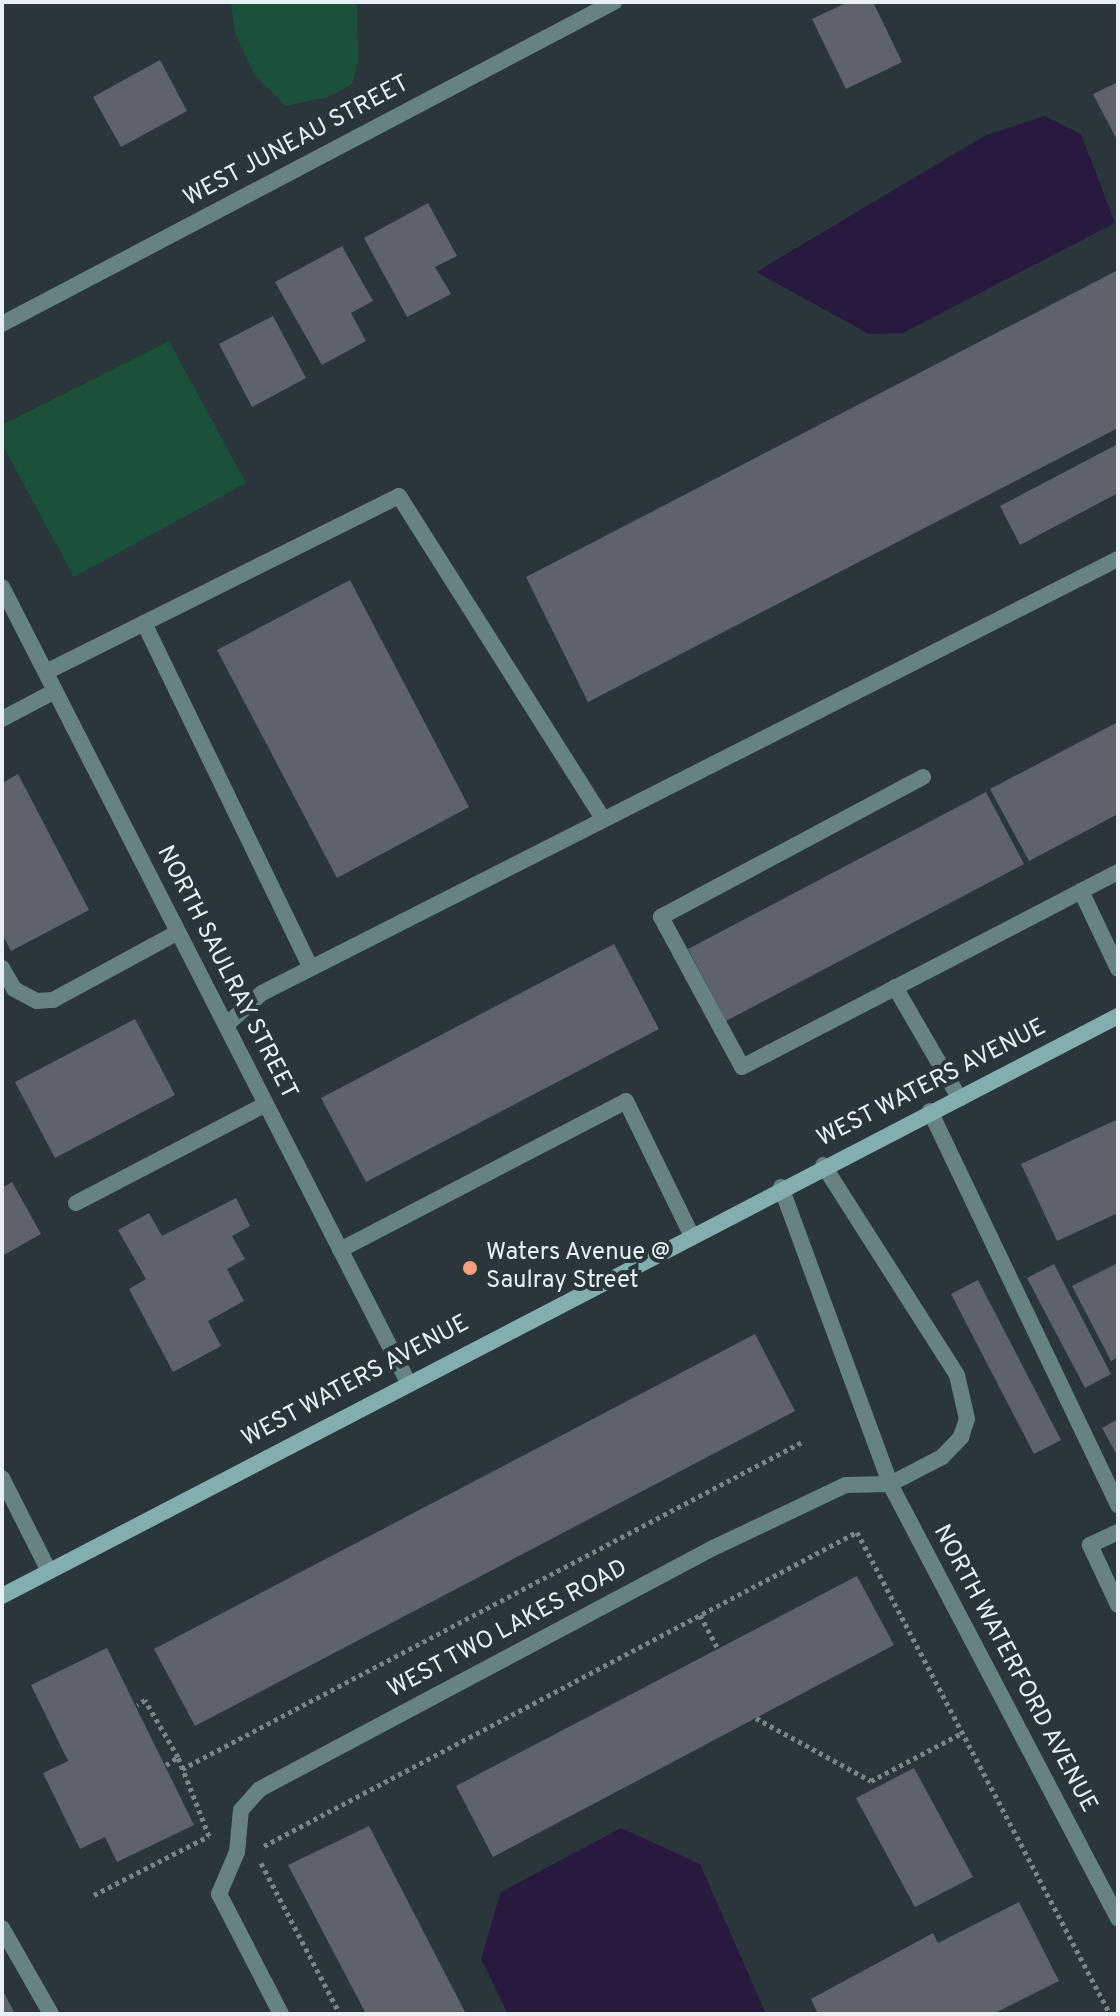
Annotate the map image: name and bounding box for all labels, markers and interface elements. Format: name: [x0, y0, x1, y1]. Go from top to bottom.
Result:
street label: WEST JUNEAU STREET: [179, 70, 415, 214]
street label: NORTH SAULRAY STREET: [149, 841, 303, 1105]
street label: WEST WATERS AVENUE: [812, 1013, 1052, 1155]
place label: Waters Avenue @ Saulray Street: [486, 1240, 671, 1296]
marker: Waters Avenue @ Saulray Street: [461, 1259, 479, 1277]
street label: WEST WATERS AVENUE: [237, 1309, 475, 1455]
street label: NORTH WATERFORD AVENUE: [925, 1520, 1103, 1818]
street label: WEST TWO LAKES ROAD: [382, 1554, 634, 1706]

